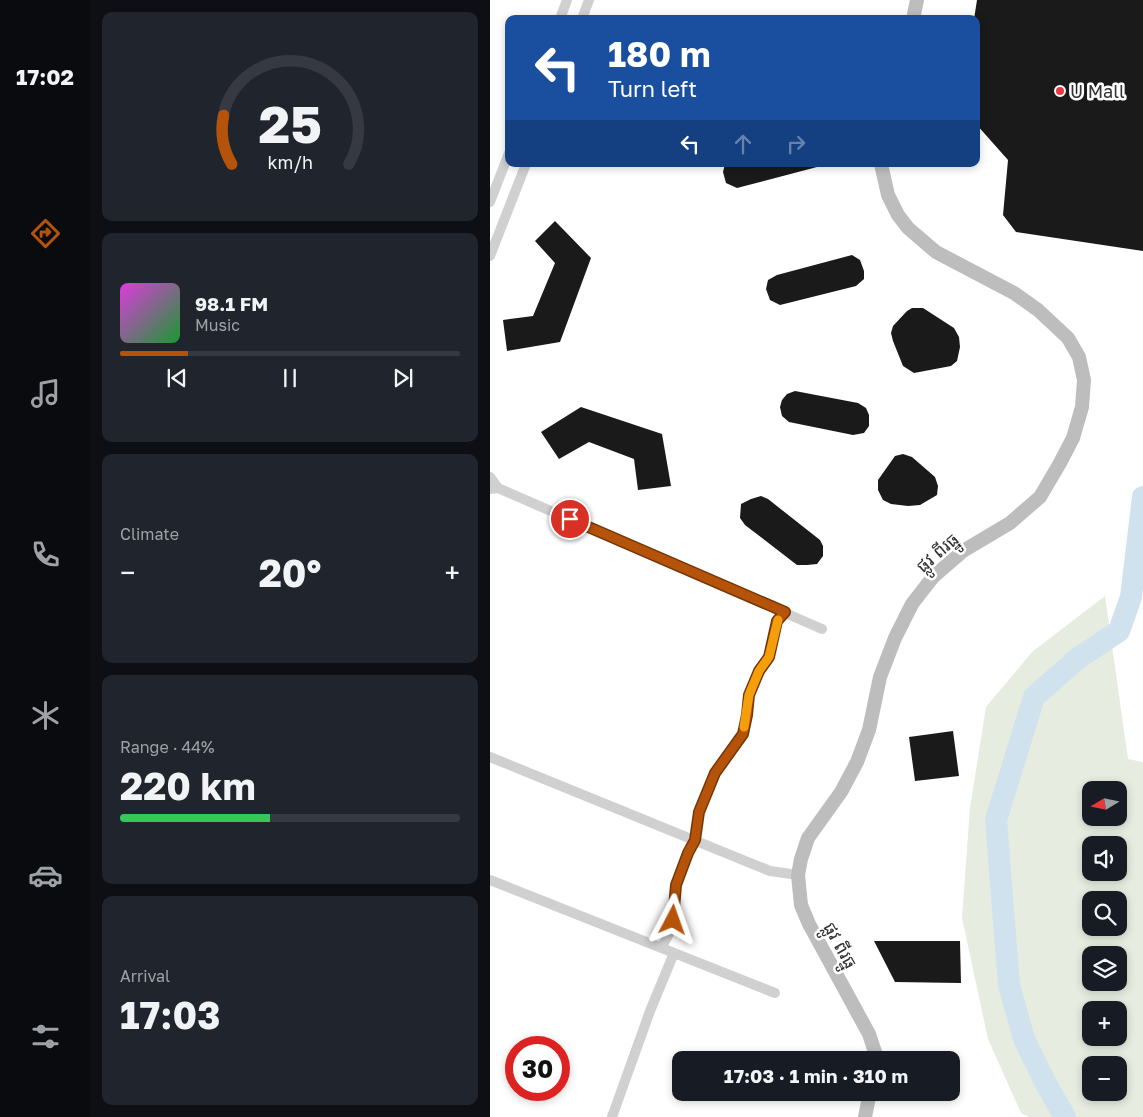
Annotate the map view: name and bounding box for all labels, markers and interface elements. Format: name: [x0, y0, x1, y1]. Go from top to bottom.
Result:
text: 180 m: [608, 33, 711, 75]
icon: left: [525, 35, 590, 100]
text: 17:02: [16, 63, 74, 90]
text: Turn left: [608, 75, 697, 102]
place label: U Mall: [1070, 80, 1125, 102]
marker: U Mall: [1054, 85, 1066, 97]
text: 25: [258, 92, 322, 154]
icon: left: [676, 130, 704, 158]
icon: ahead: [729, 130, 757, 158]
icon: right: [782, 130, 810, 158]
text: km/h: [267, 151, 313, 173]
icon: directions: [28, 216, 63, 251]
text: 98.1 FM: [195, 292, 268, 315]
text: Music: [195, 315, 240, 335]
icon: previous: [163, 364, 191, 392]
icon: pause: [276, 364, 304, 392]
icon: next: [389, 364, 417, 392]
icon: music: [28, 376, 63, 411]
pin: [549, 498, 591, 540]
icon: arrive: [556, 505, 584, 533]
text: Climate: [120, 524, 179, 544]
street label: ផ្លូវ ពីរធ្នូ: [911, 527, 967, 581]
icon: phone: [28, 537, 63, 572]
text: 20°: [259, 550, 321, 595]
text: −: [120, 556, 135, 589]
text: +: [445, 556, 460, 589]
icon: climate: [28, 698, 63, 733]
text: Range · 44%: [120, 737, 214, 757]
text: 220 km: [120, 763, 256, 808]
north arrow: [1082, 781, 1128, 826]
map controls: [1082, 781, 1127, 1101]
button: sound: [1082, 836, 1127, 881]
icon: car: [28, 858, 63, 893]
button: search: [1082, 891, 1127, 936]
position arrow: [646, 893, 698, 945]
street label: ផ្លូវ ពីរធ្នូ: [814, 918, 863, 975]
button: layers: [1082, 946, 1127, 991]
text: Arrival: [120, 966, 170, 986]
text: 17:03: [120, 992, 220, 1037]
button: +: [1082, 1001, 1127, 1046]
icon: filters: [28, 1019, 63, 1054]
speed limit sign: 30: [505, 1036, 570, 1101]
button: −: [1082, 1056, 1127, 1101]
text: 17:03 · 1 min · 310 m: [724, 1064, 908, 1087]

